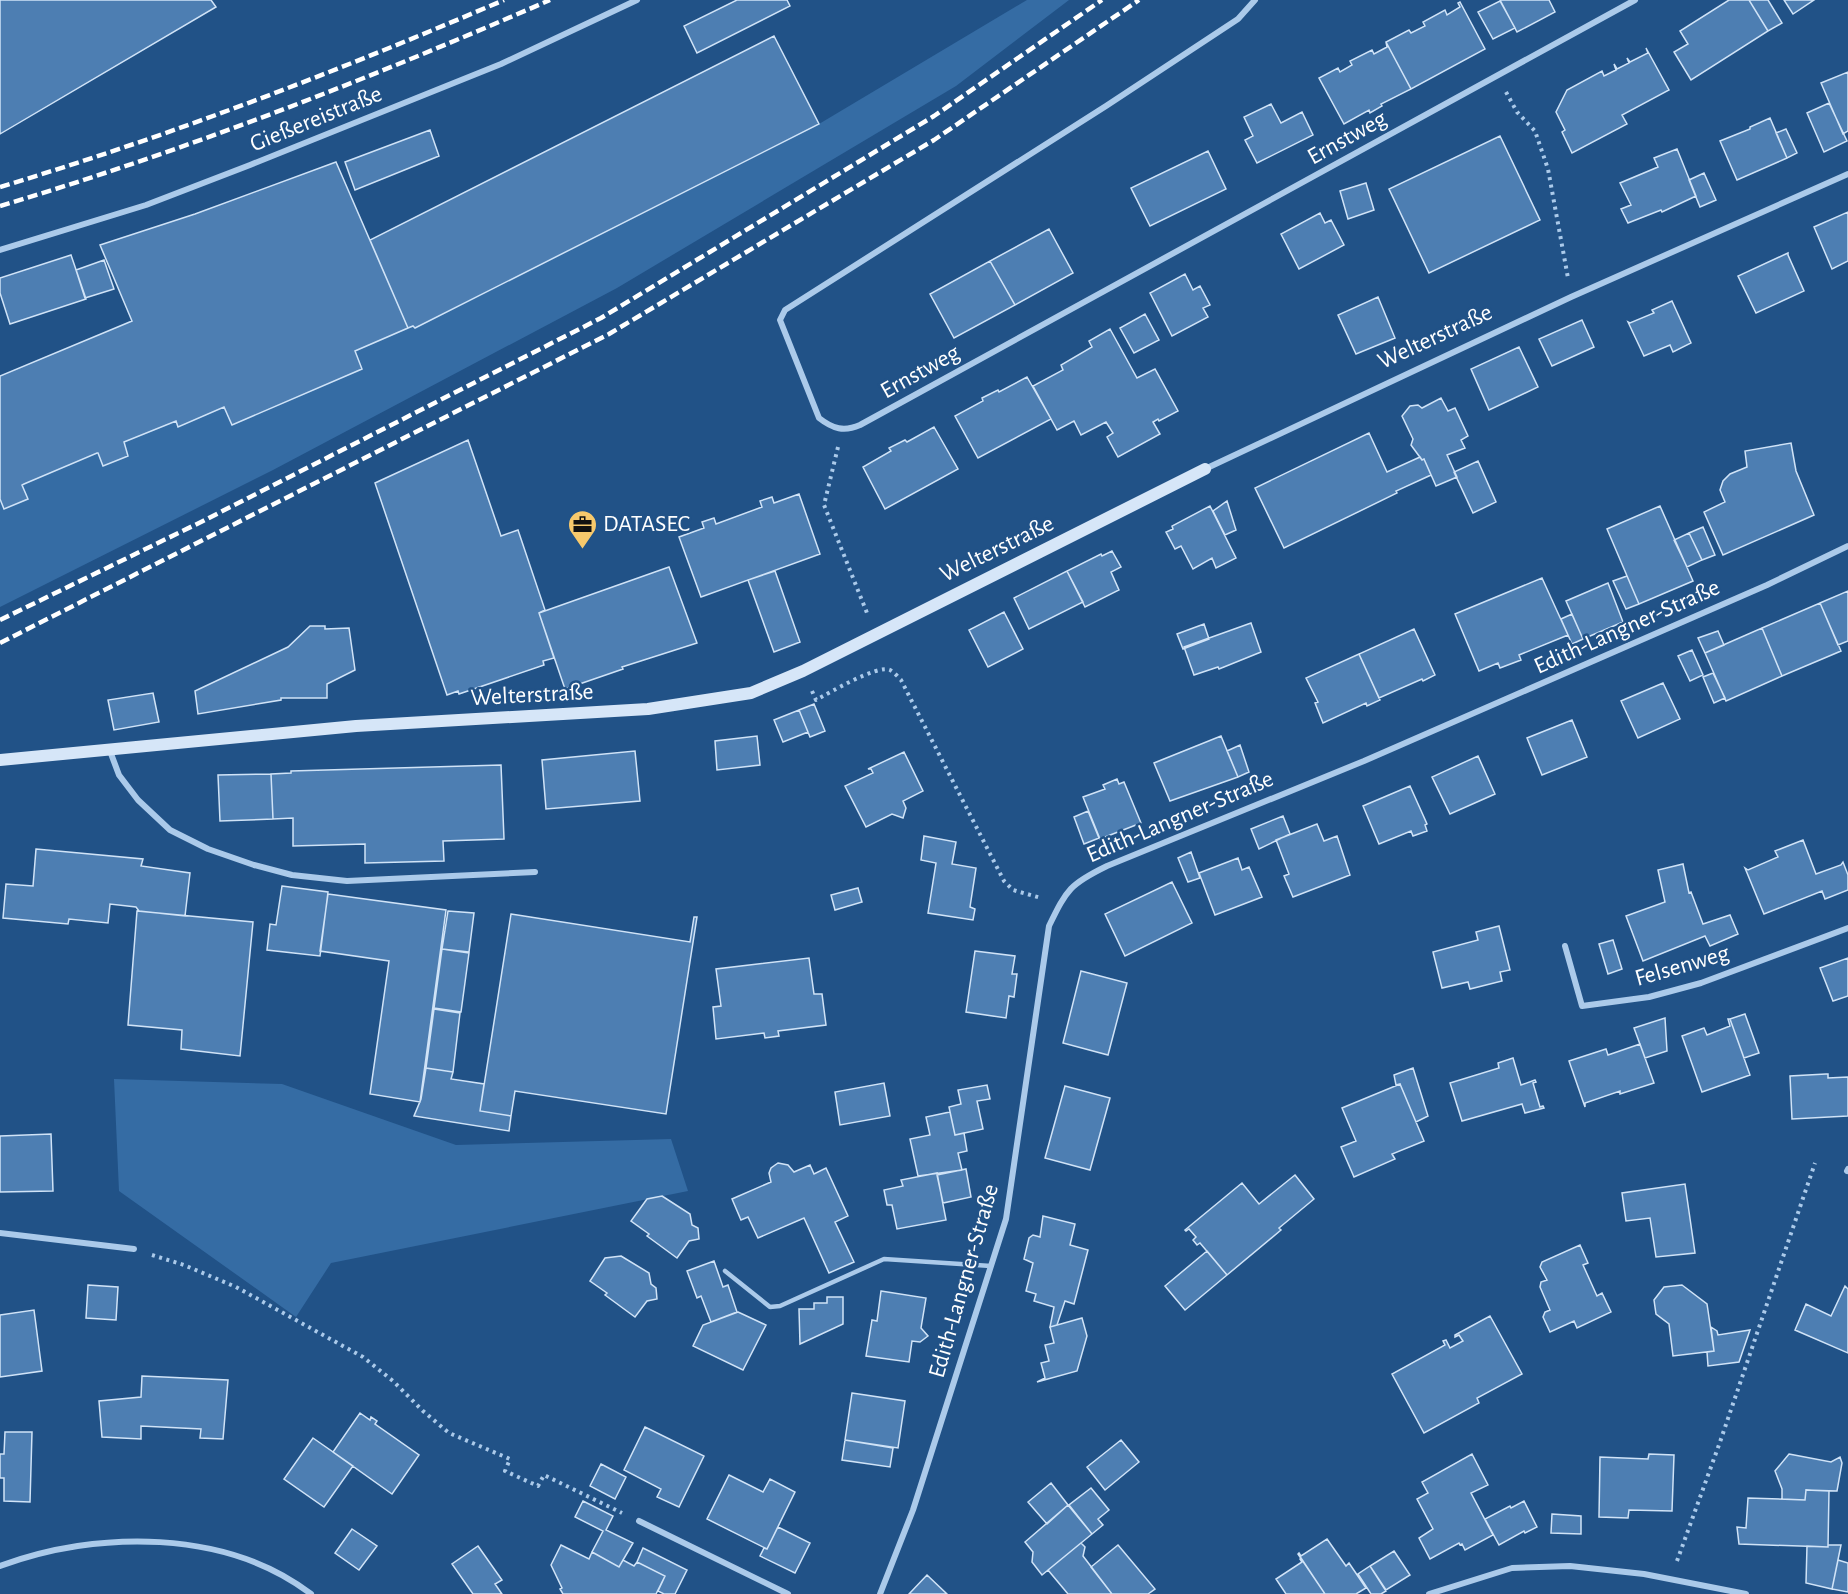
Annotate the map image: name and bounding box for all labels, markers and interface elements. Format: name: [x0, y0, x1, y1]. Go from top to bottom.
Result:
street label: Gießereistraße: [247, 82, 385, 156]
street label: Ernstweg: [1303, 106, 1391, 169]
street label: Welterstraße: [1374, 300, 1496, 374]
street label: Ernstweg: [876, 340, 964, 403]
office icon: DATASEC: [566, 508, 598, 550]
street label: Welterstraße: [936, 511, 1058, 587]
place label: DATASEC: [603, 512, 690, 536]
street label: Edith-Langner-Straße: [1531, 575, 1723, 679]
street label: Welterstraße: [470, 680, 594, 710]
street label: Edith-Langner-Straße: [1083, 767, 1277, 867]
street label: Felsenweg: [1632, 941, 1732, 991]
street label: Edith-Langner-Straße: [925, 1181, 1003, 1381]

